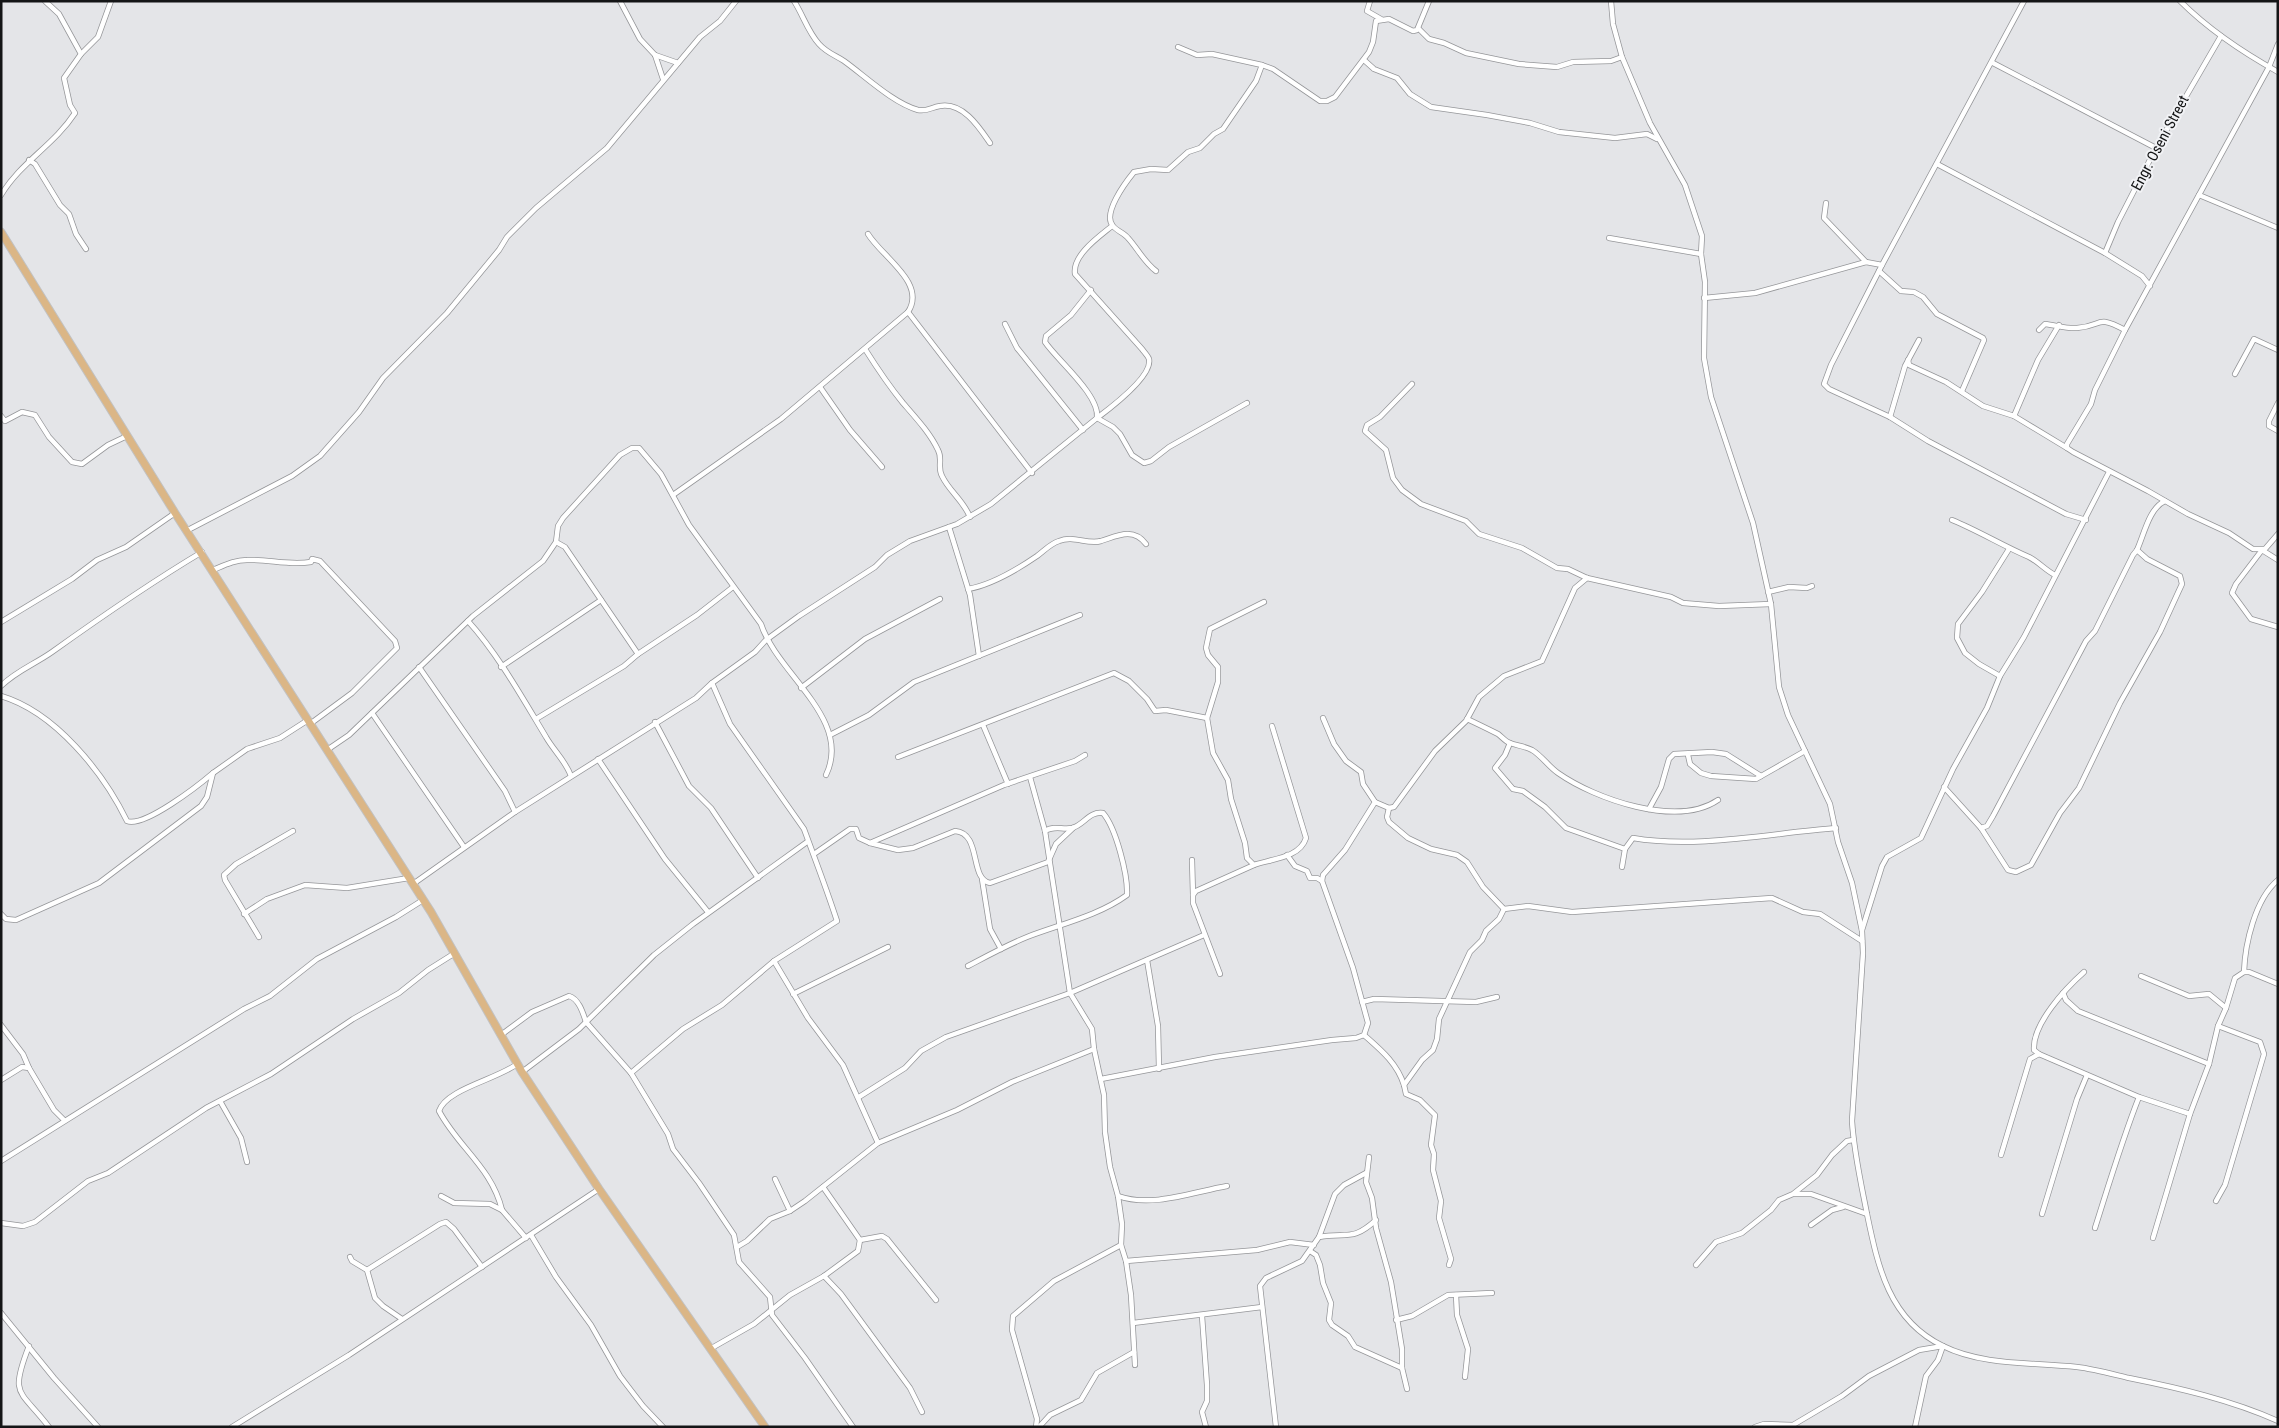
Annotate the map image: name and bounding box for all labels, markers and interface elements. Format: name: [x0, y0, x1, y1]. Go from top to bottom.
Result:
street label: Engr. Oseni Street: [2127, 92, 2193, 194]

